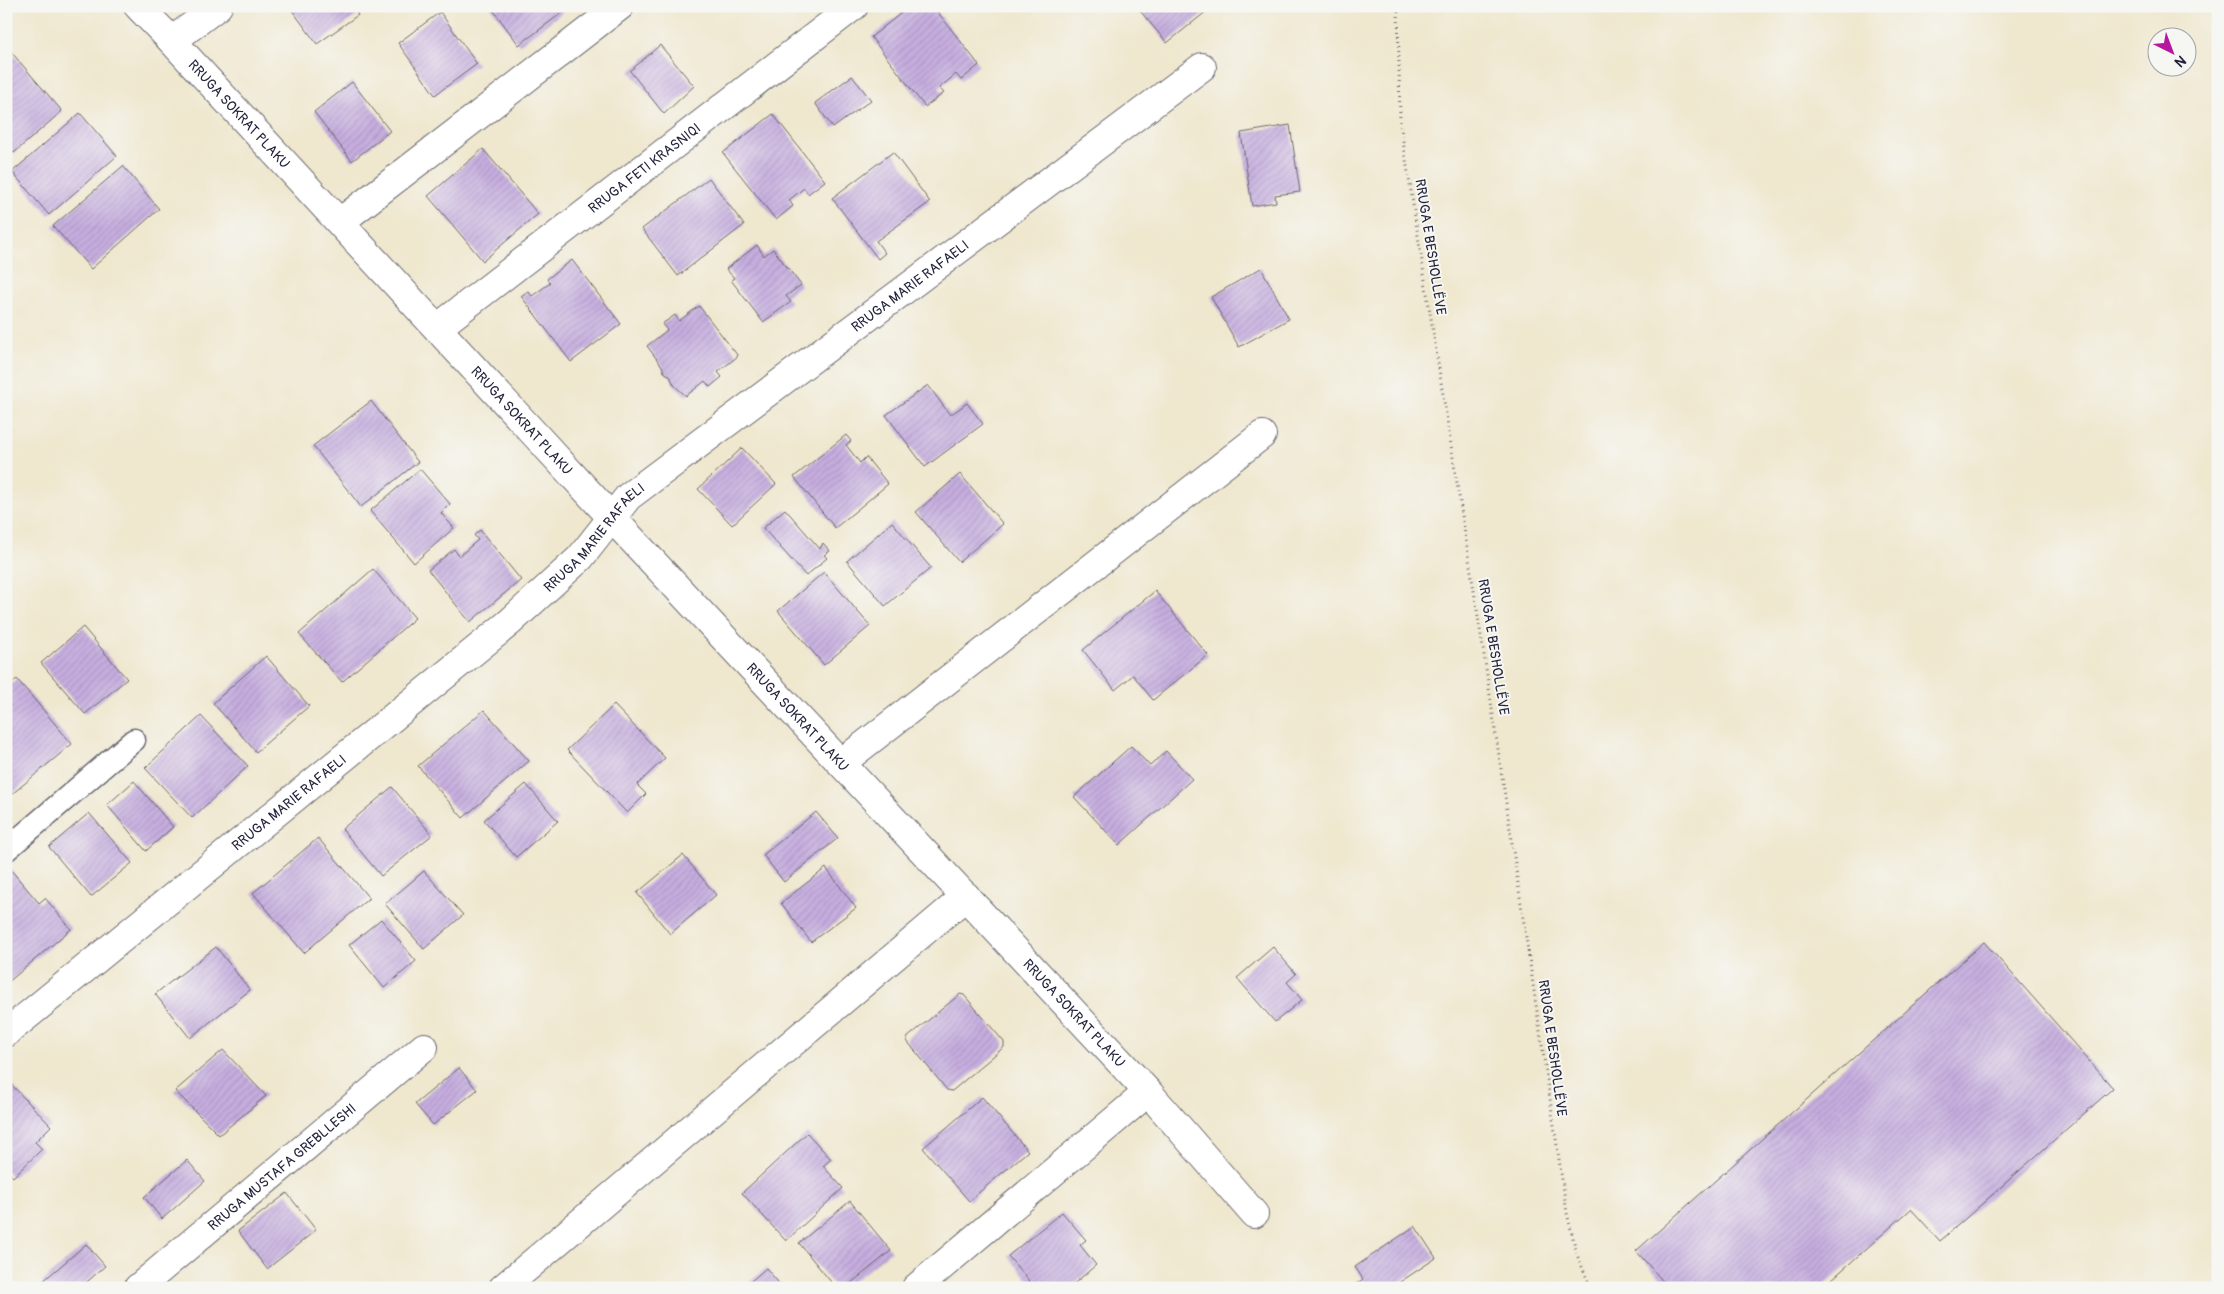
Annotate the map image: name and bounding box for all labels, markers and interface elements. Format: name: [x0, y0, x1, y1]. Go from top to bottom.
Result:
north arrow: [2146, 28, 2196, 78]
text: N: [2171, 52, 2190, 71]
street label: RRUGA SOKRAT PLAKU: [185, 56, 293, 172]
street label: RRUGA FETI KRASNIQI: [585, 120, 704, 217]
street label: RRUGA E BESHOLLËVE: [1411, 178, 1451, 316]
street label: RRUGA MARIE RAFAELI: [848, 237, 972, 336]
street label: RRUGA SOKRAT PLAKU: [467, 363, 576, 479]
street label: RRUGA MARIE RAFAELI: [540, 480, 648, 596]
street label: RRUGA E BESHOLLËVE: [1474, 578, 1514, 716]
street label: RRUGA SOKRAT PLAKU: [743, 660, 852, 775]
street label: RRUGA MARIE RAFAELI: [229, 751, 350, 854]
street label: RRUGA SOKRAT PLAKU: [1019, 956, 1128, 1071]
street label: RRUGA E BESHOLLËVE: [1535, 979, 1571, 1117]
street label: RRUGA MUSTAFA GREBLLESHI: [205, 1100, 360, 1234]

